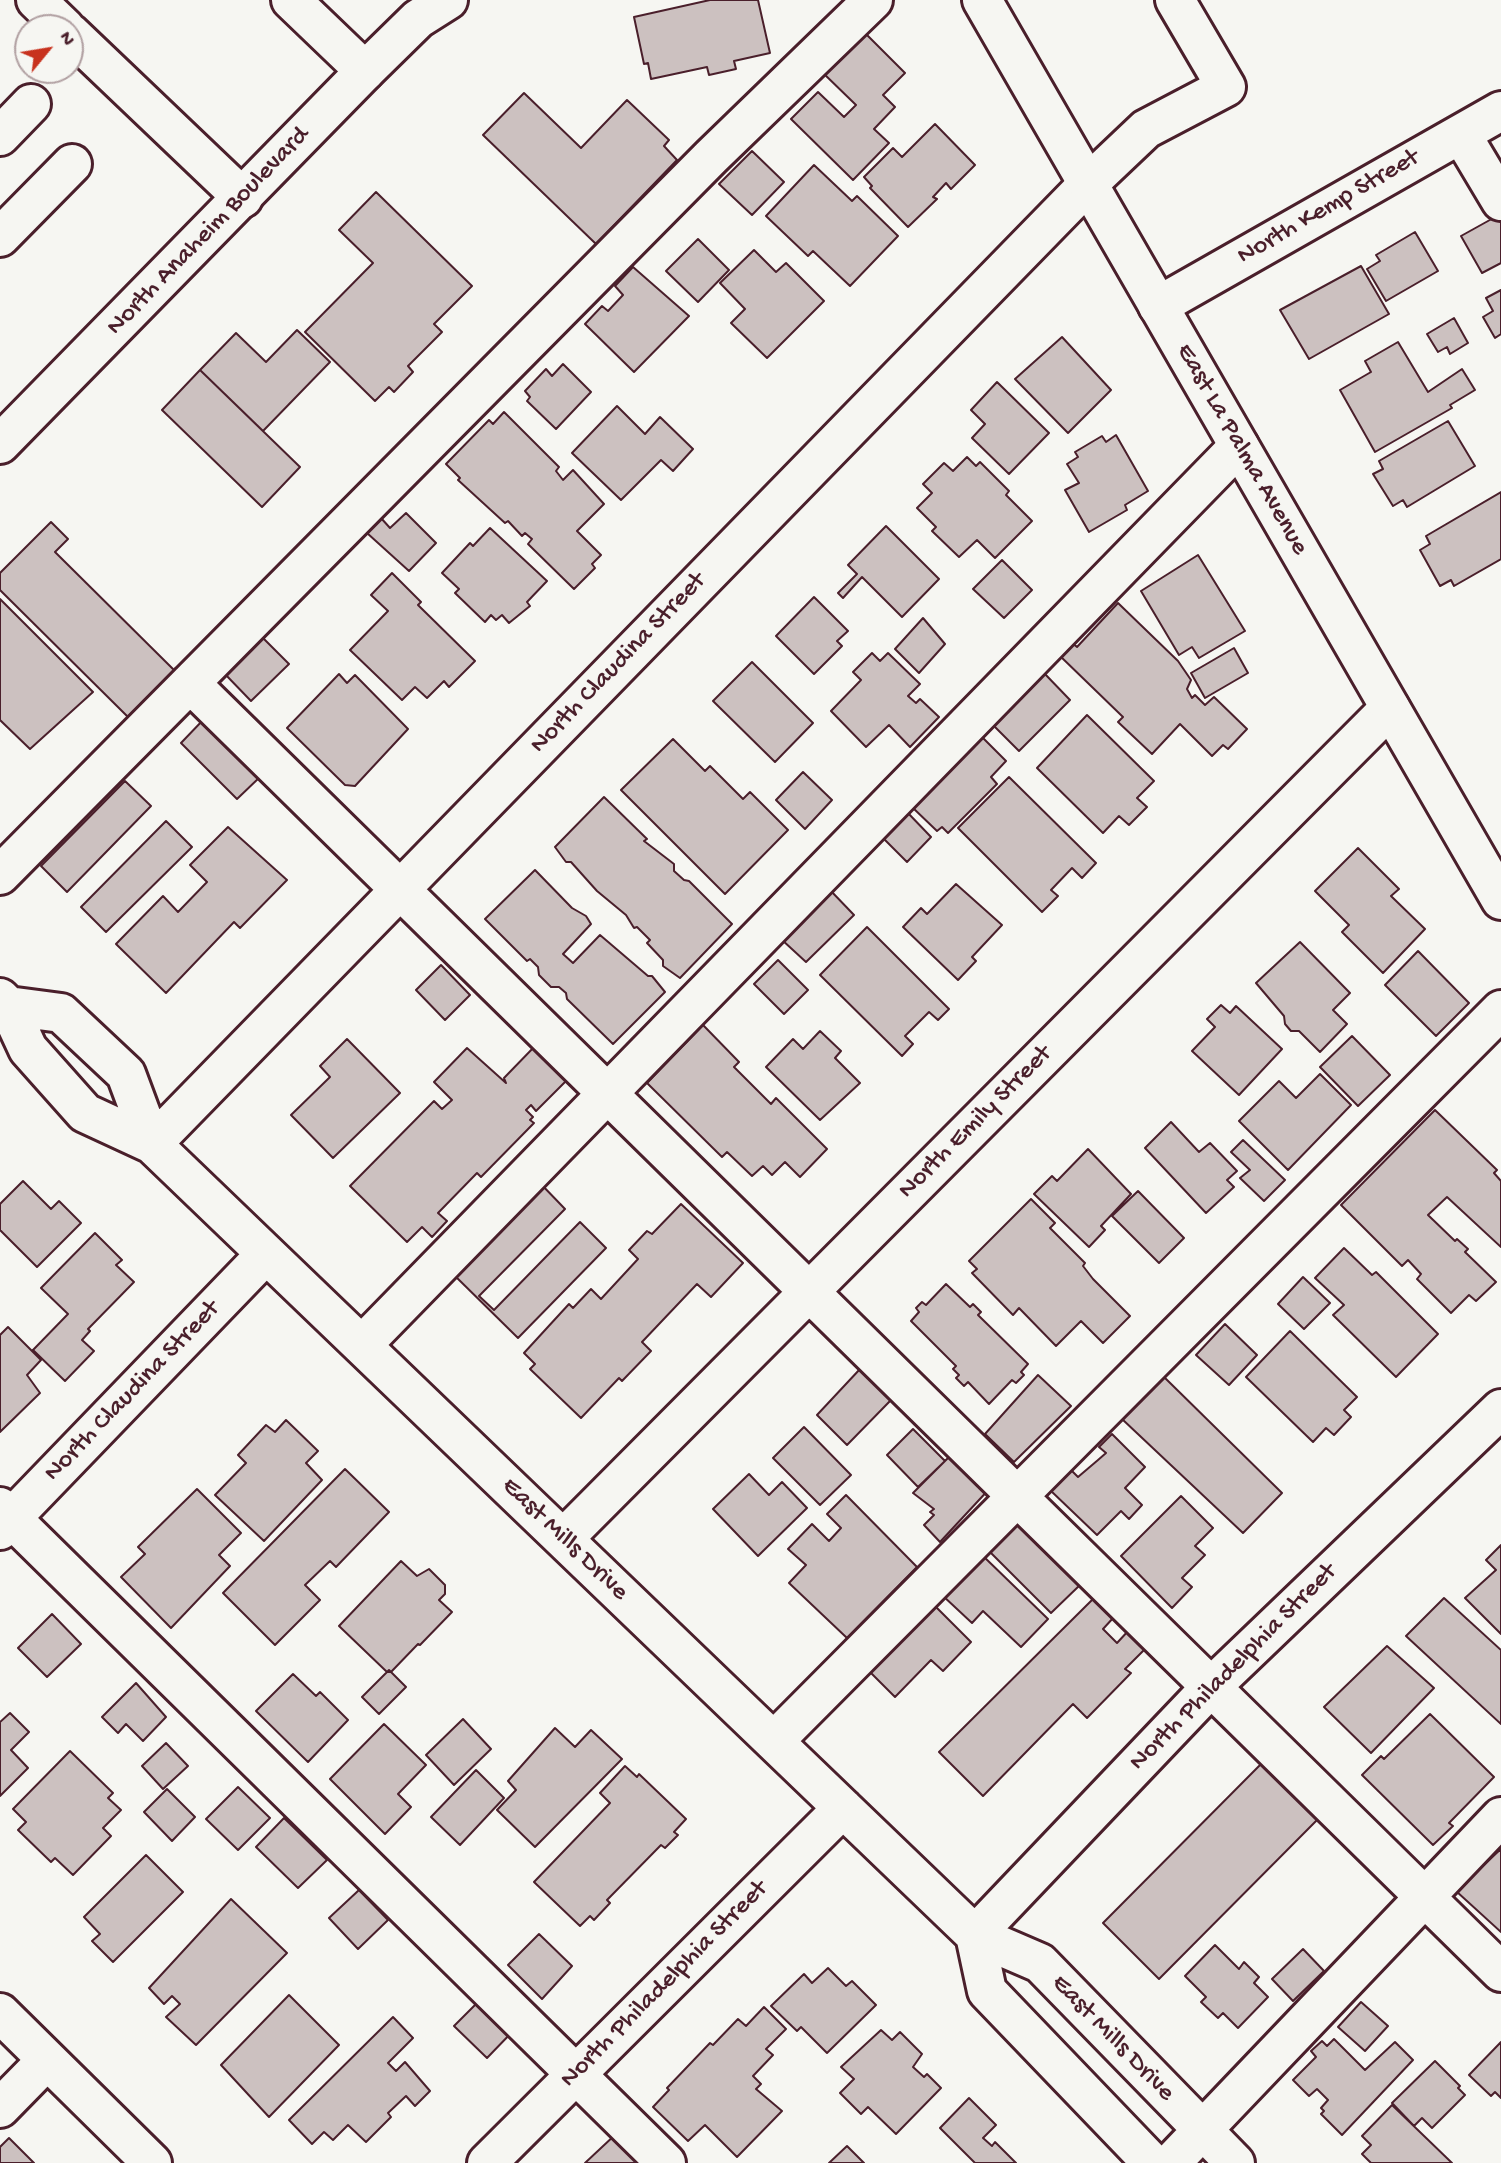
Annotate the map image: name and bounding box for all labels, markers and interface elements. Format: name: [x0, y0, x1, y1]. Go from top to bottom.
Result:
north arrow: [14, 14, 84, 84]
text: N: [53, 28, 79, 50]
street label: North Anaheim Boulevard: [101, 121, 317, 343]
street label: North Kemp Street: [1232, 143, 1426, 273]
street label: East La Palma Avenue: [1168, 339, 1314, 561]
street label: North Claudina Street: [524, 567, 714, 761]
street label: North Emily Street: [893, 1040, 1059, 1206]
street label: North Claudina Street: [38, 1295, 228, 1489]
street label: East Mills Drive: [494, 1472, 634, 1608]
street label: North Philadelphia Street: [1124, 1558, 1344, 1778]
street label: North Philadelphia Street: [555, 1875, 775, 2095]
street label: East Mills Drive: [1044, 1969, 1180, 2109]

